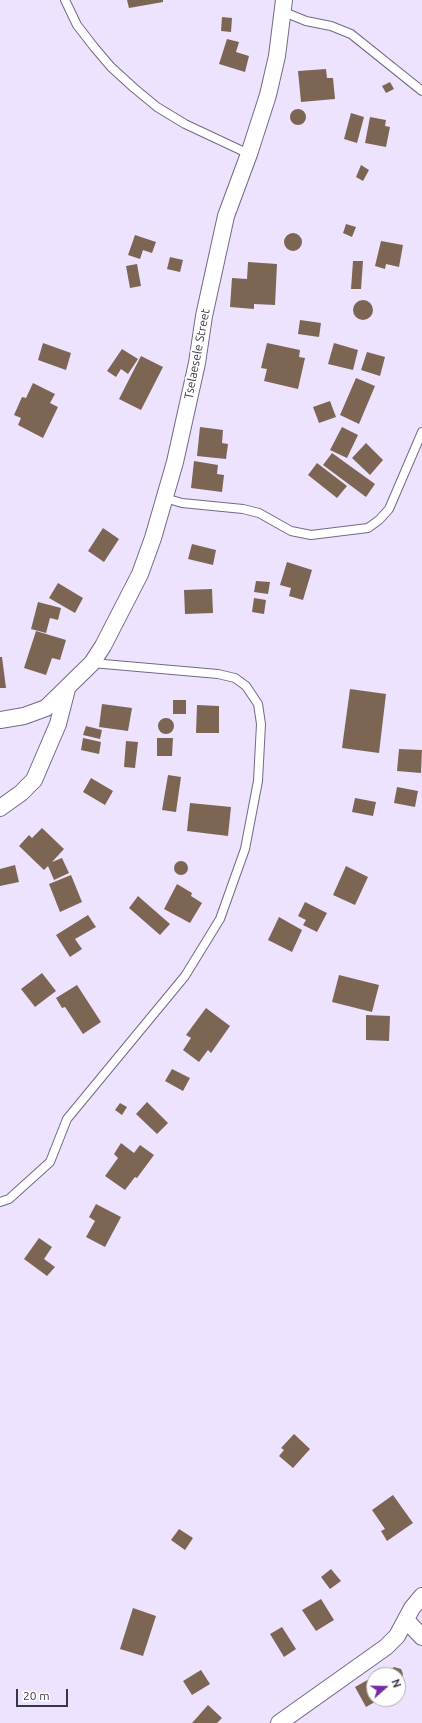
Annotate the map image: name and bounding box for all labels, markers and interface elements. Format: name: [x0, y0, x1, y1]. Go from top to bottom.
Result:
street label: Tselaesele Street: [181, 308, 213, 400]
north arrow: [366, 1667, 406, 1707]
text: N: [389, 1677, 403, 1689]
scale bar: [18, 1681, 70, 1707]
text: 20 m: [23, 1689, 50, 1702]

